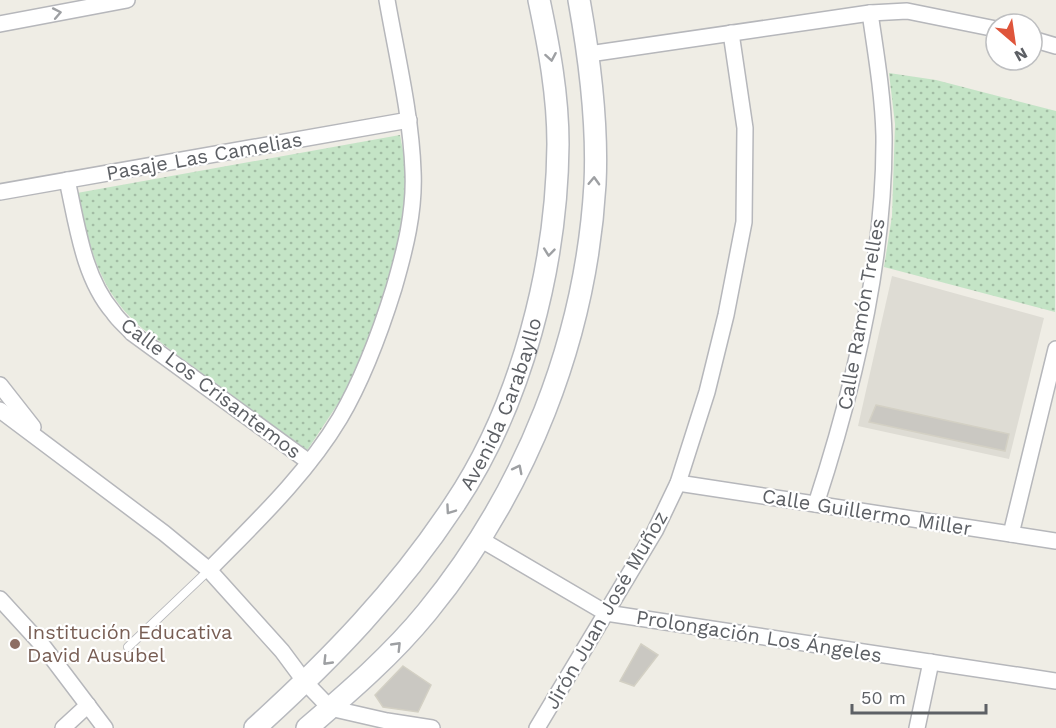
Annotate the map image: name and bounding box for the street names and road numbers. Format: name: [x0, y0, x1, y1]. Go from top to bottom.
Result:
street label: Pasaje Las Camelias: [104, 127, 304, 185]
street label: Calle Ramón Trelles: [832, 216, 890, 412]
street label: Calle Los Crisantemos: [116, 312, 306, 464]
street label: Avenida Carabayllo: [455, 315, 546, 494]
street label: Calle Guillermo Miller: [760, 484, 974, 540]
street label: Jirón Juan José Muñoz: [539, 507, 673, 713]
street label: Prolongación Los Ángeles: [634, 605, 884, 667]

